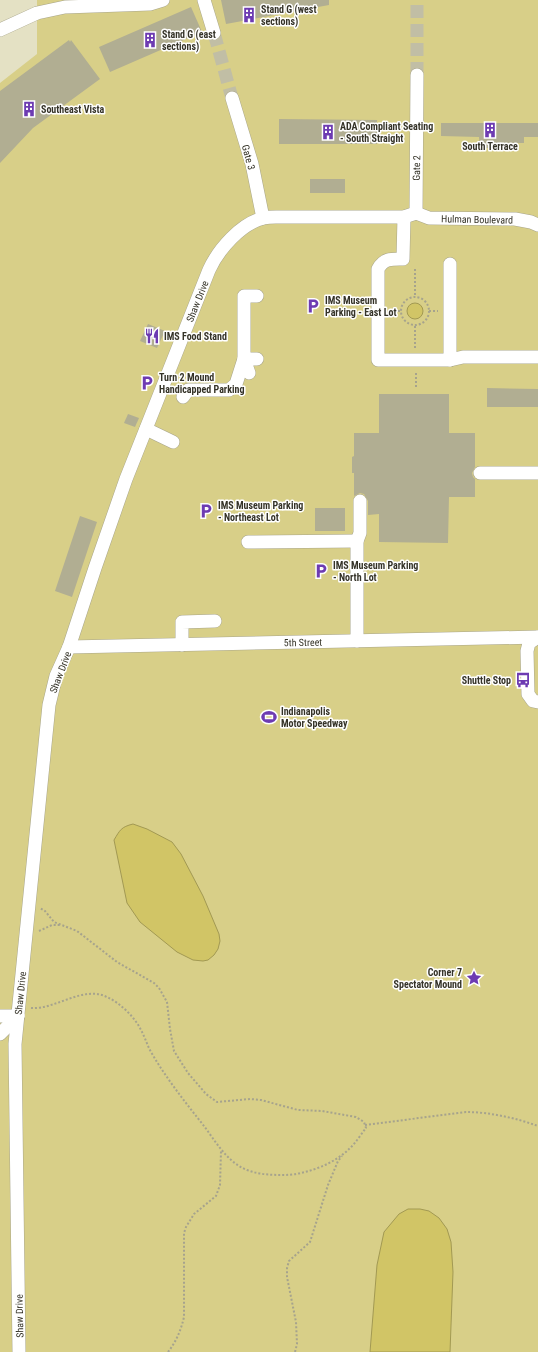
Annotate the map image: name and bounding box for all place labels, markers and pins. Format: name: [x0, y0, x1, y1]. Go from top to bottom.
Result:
place label: Stand G (west sections): [261, 4, 316, 28]
building icon: Stand G (west sections): [240, 6, 258, 24]
place label: Stand G (east sections): [162, 29, 216, 53]
building icon: Stand G (east sections): [141, 31, 159, 49]
building icon: Southeast Vista: [20, 100, 38, 118]
place label: Southeast Vista: [41, 104, 105, 115]
place label: ADA Compliant Seating - South Straight: [340, 121, 433, 144]
building icon: South Terrace: [481, 121, 499, 139]
building icon: ADA Compliant Seating - South Straight: [319, 123, 337, 141]
place label: South Terrace: [462, 141, 518, 152]
place label: IMS Museum Parking - East Lot: [325, 295, 396, 318]
parking icon: IMS Museum Parking - East Lot: [304, 297, 322, 315]
restaurant icon: IMS Food Stand: [143, 327, 161, 345]
place label: IMS Food Stand: [164, 331, 227, 342]
place label: Turn 2 Mound Handicapped Parking: [159, 372, 244, 395]
parking icon: Turn 2 Mound Handicapped Parking: [138, 374, 156, 392]
place label: IMS Museum Parking - Northeast Lot: [218, 500, 303, 523]
parking icon: IMS Museum Parking - Northeast Lot: [197, 502, 215, 520]
place label: IMS Museum Parking - North Lot: [333, 560, 418, 583]
parking icon: IMS Museum Parking - North Lot: [312, 562, 330, 580]
bus stop icon: Shuttle Stop: [514, 671, 532, 689]
place label: Shuttle Stop: [462, 675, 511, 686]
place label: Indianapolis Motor Speedway: [281, 706, 348, 729]
sports icon: Indianapolis Motor Speedway: [260, 708, 278, 726]
place label: Corner 7 Spectator Mound: [394, 967, 462, 990]
place icon: Corner 7 Spectator Mound: [465, 969, 483, 987]

